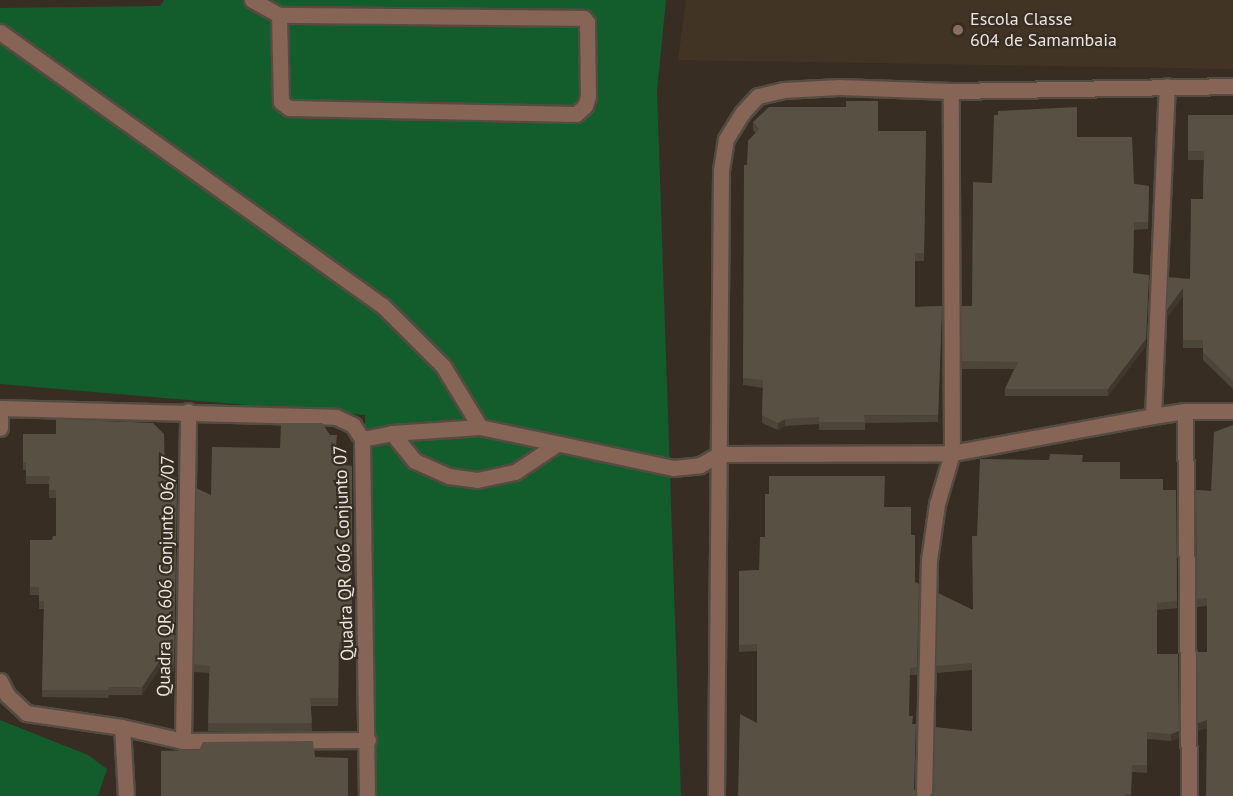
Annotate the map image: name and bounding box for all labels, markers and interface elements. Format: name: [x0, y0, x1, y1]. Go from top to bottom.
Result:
place label: Escola Classe 604 de Samambaia: [970, 9, 1117, 52]
marker: Escola Classe 604 de Samambaia: [951, 23, 965, 37]
street label: Quadra QR 606 Conjunto 07: [329, 445, 359, 661]
street label: Quadra QR 606 Conjunto 06/07: [153, 455, 179, 697]

